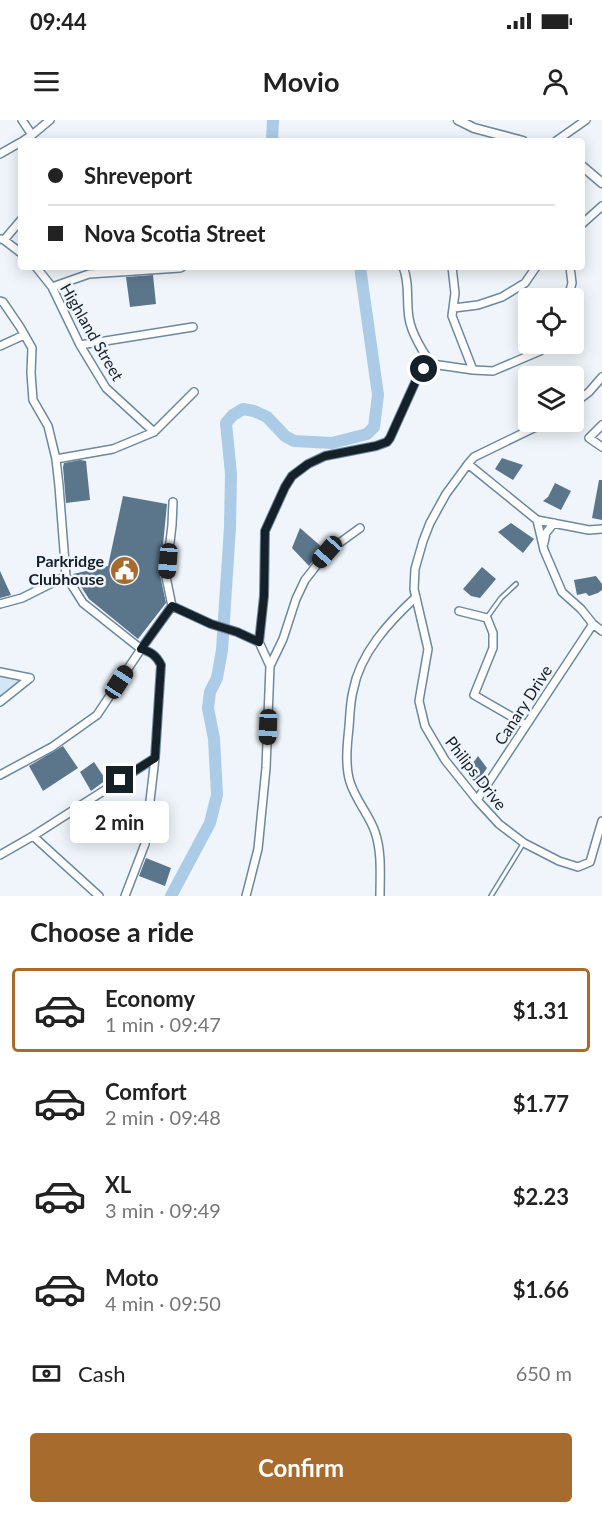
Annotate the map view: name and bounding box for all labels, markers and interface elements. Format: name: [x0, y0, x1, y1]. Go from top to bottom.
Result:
text: 09:44: [30, 8, 87, 35]
icon: menu: [30, 65, 63, 98]
text: Movio: [263, 65, 339, 98]
icon: person: [539, 65, 572, 98]
text: Shreveport: [84, 162, 192, 189]
text: Nova Scotia Street: [84, 220, 266, 247]
street label: Highland Street: [57, 280, 128, 384]
map controls: [518, 288, 584, 432]
button: locate: [518, 288, 584, 354]
route start: [410, 355, 437, 382]
button: layers: [518, 366, 584, 432]
car: [308, 533, 346, 571]
car: [157, 542, 179, 580]
place label: Parkridge Clubhouse: [29, 551, 104, 588]
public building icon: Parkridge Clubhouse: [109, 554, 141, 586]
street label: Canary Drive: [490, 661, 555, 748]
car: [102, 662, 136, 702]
car: [258, 709, 278, 745]
street label: Philips Drive: [442, 732, 511, 813]
route end: [106, 766, 133, 793]
callout: 2 min: [70, 801, 170, 843]
text: 2 min: [95, 810, 144, 834]
text: Choose a ride: [30, 915, 194, 948]
icon: car: [33, 983, 87, 1037]
text: Economy: [105, 985, 195, 1012]
text: $1.31: [513, 997, 569, 1024]
text: 1 min · 09:47: [105, 1012, 221, 1036]
icon: car: [33, 1076, 87, 1130]
text: Comfort: [105, 1078, 187, 1105]
text: $1.77: [513, 1090, 569, 1117]
text: 2 min · 09:48: [105, 1105, 221, 1129]
icon: car: [33, 1169, 87, 1223]
text: XL: [105, 1171, 131, 1198]
text: $2.23: [513, 1183, 569, 1210]
text: 3 min · 09:49: [105, 1198, 221, 1222]
icon: car: [33, 1262, 87, 1316]
text: Moto: [105, 1264, 159, 1291]
text: $1.66: [513, 1276, 569, 1303]
text: 4 min · 09:50: [105, 1291, 221, 1315]
icon: cash: [30, 1357, 63, 1390]
text: Cash: [78, 1360, 125, 1387]
text: 650 m: [516, 1361, 572, 1385]
button: Confirm: [30, 1433, 572, 1502]

